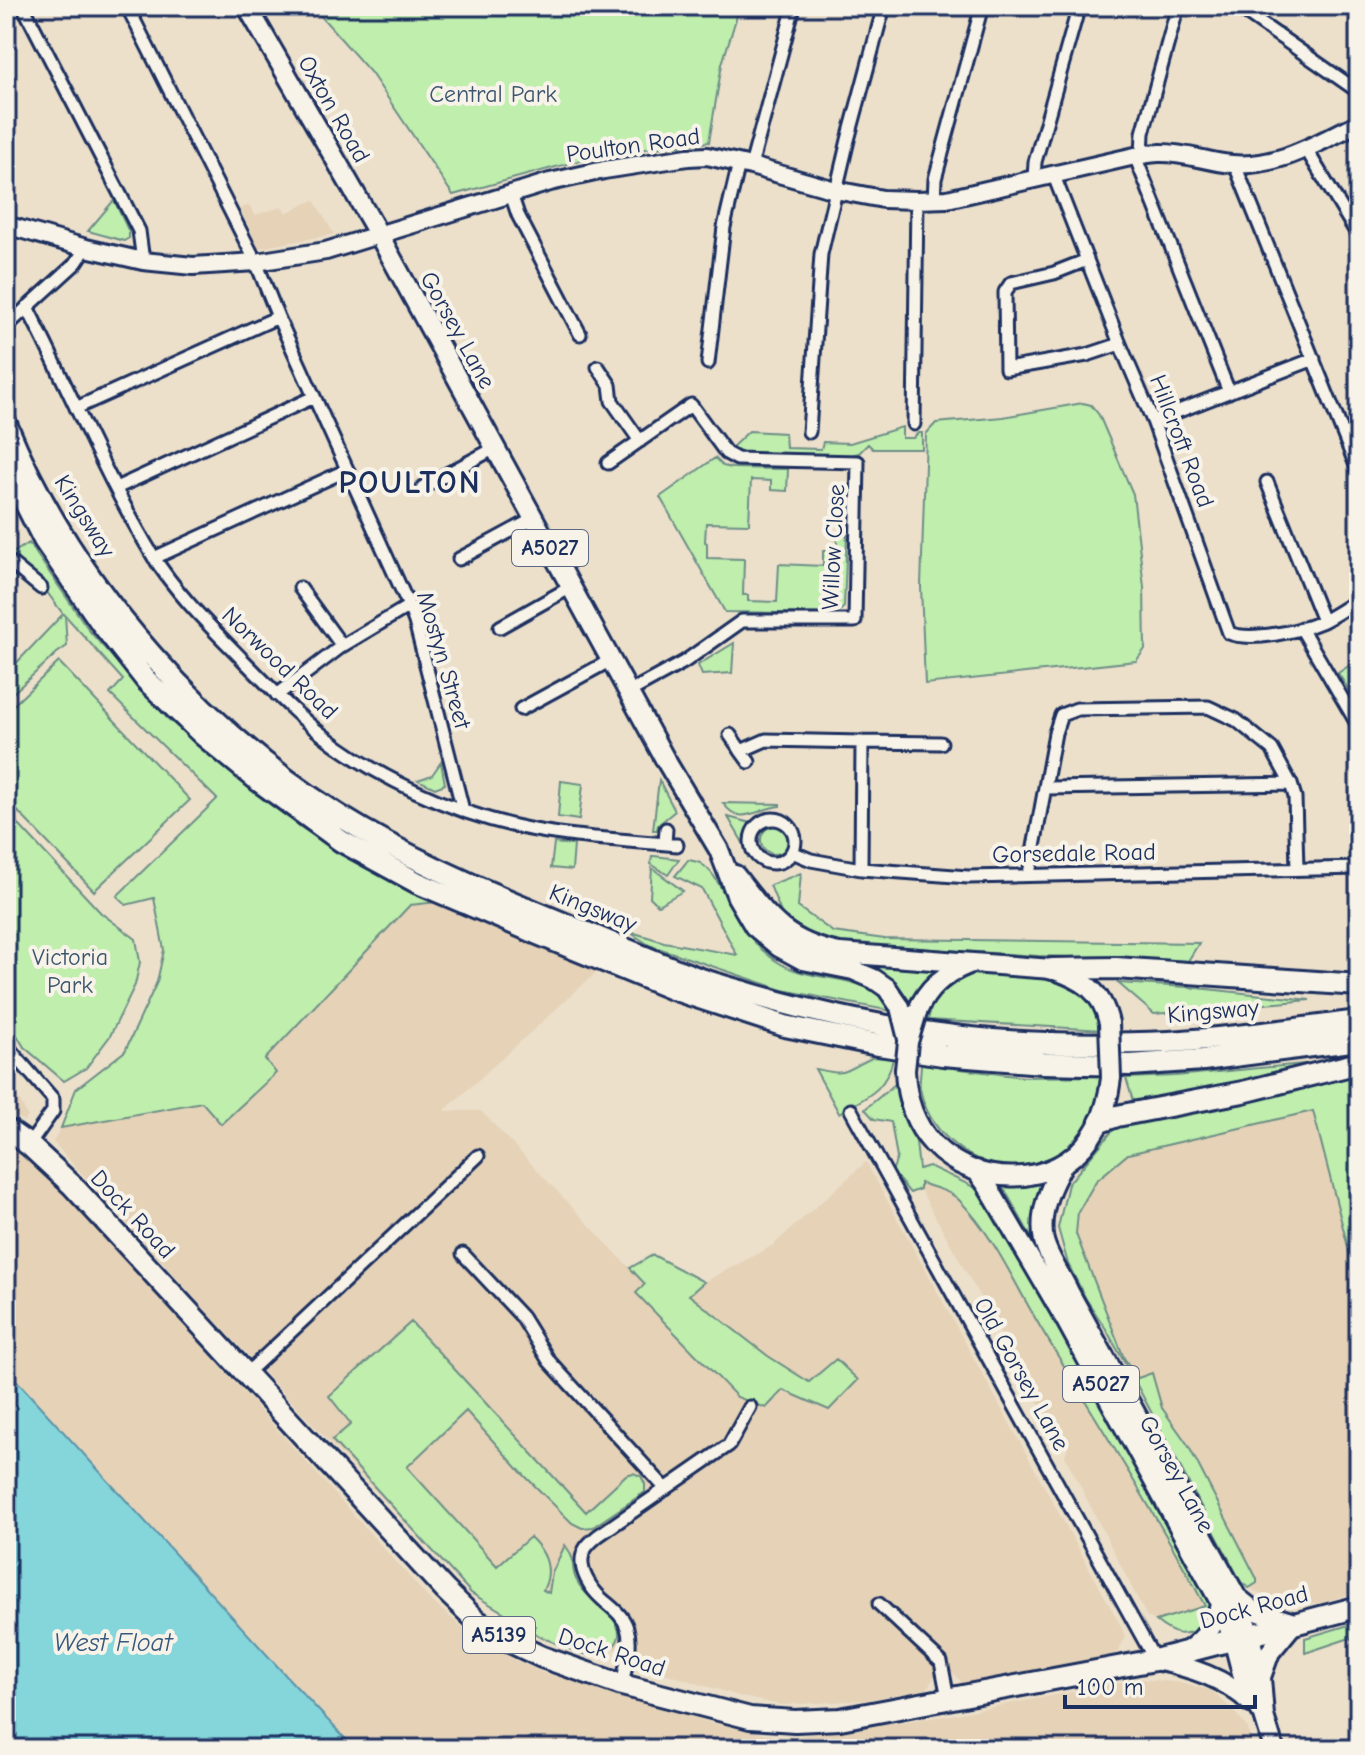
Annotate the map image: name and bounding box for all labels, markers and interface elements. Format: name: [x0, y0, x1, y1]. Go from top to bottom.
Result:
street label: Oxton Road: [292, 51, 376, 167]
park label: Central Park: [429, 80, 557, 108]
street label: Poulton Road: [564, 122, 702, 168]
street label: Gorsey Lane: [414, 267, 502, 393]
street label: Hillcroft Road: [1144, 371, 1220, 511]
district label: POULTON: [338, 464, 482, 501]
street label: Kingsway: [49, 470, 121, 563]
street label: Willow Close: [816, 483, 850, 611]
road number: A5027: [512, 530, 588, 566]
street label: Mostyn Street: [411, 588, 477, 733]
street label: Norwood Road: [216, 601, 344, 725]
street label: Gorsedale Road: [992, 838, 1156, 868]
street label: Kingsway: [545, 878, 641, 938]
park label: Victoria Park: [32, 943, 108, 999]
street label: Kingsway: [1166, 993, 1260, 1029]
street label: Dock Road: [85, 1164, 181, 1264]
street label: Old Gorsey Lane: [968, 1293, 1076, 1455]
road number: A5027: [1063, 1366, 1139, 1402]
street label: Gorsey Lane: [1133, 1411, 1221, 1537]
street label: Dock Road: [1197, 1579, 1311, 1635]
road number: A5139: [463, 1617, 535, 1653]
street label: Dock Road: [555, 1622, 669, 1682]
water label: West Float: [54, 1628, 174, 1658]
scale bar: [1065, 1659, 1255, 1709]
text: 100 m: [1077, 1673, 1144, 1701]

